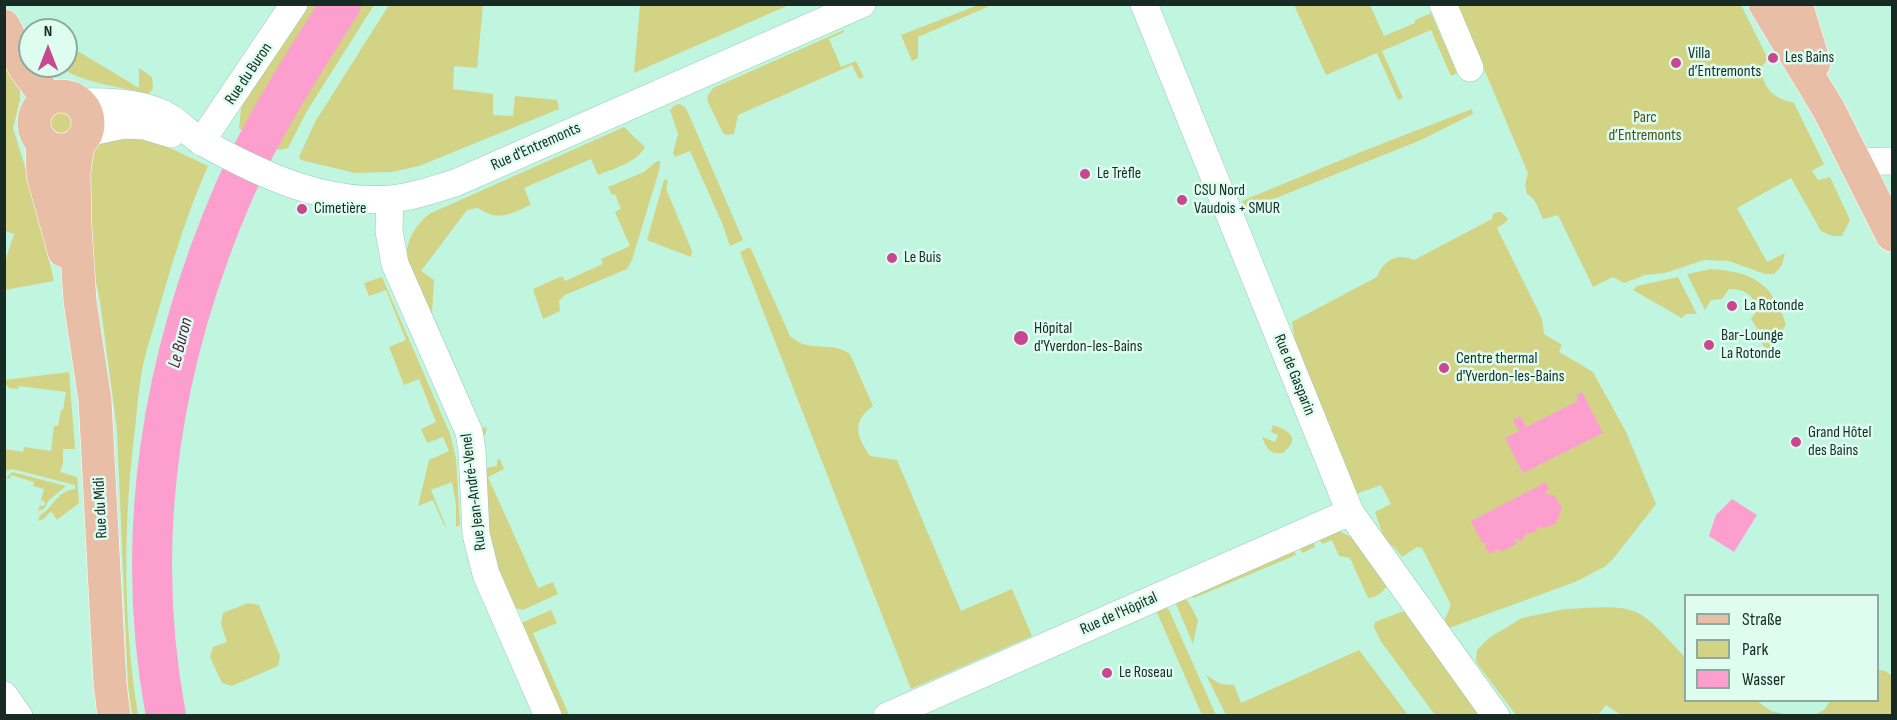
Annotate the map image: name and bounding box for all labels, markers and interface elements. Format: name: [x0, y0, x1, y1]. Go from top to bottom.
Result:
north arrow: [18, 18, 78, 78]
text: N: [44, 22, 52, 41]
street label: Rue du Buron: [221, 39, 277, 109]
place label: Villa d’Entremonts: [1688, 44, 1761, 82]
place label: Les Bains: [1785, 48, 1834, 68]
marker: Les Bains: [1766, 51, 1780, 65]
marker: Villa d’Entremonts: [1669, 56, 1683, 70]
park label: Parc d’Entremonts: [1608, 108, 1682, 146]
street label: Rue d'Entremonts: [488, 119, 584, 175]
place label: Le Trèfle: [1097, 164, 1141, 184]
marker: Le Trèfle: [1078, 167, 1092, 181]
place label: CSU Nord Vaudois + SMUR: [1194, 181, 1280, 219]
marker: CSU Nord Vaudois + SMUR: [1175, 193, 1189, 207]
place label: Cimetière: [314, 199, 366, 219]
marker: Cimetière: [295, 202, 309, 216]
place label: Le Buis: [904, 248, 941, 268]
marker: Le Buis: [885, 251, 899, 265]
place label: La Rotonde: [1744, 296, 1804, 316]
marker: La Rotonde: [1725, 299, 1739, 313]
water label: Le Buron: [164, 316, 198, 370]
place label: Hôpital d'Yverdon-les-Bains: [1034, 319, 1142, 357]
place label: Bar-Lounge La Rotonde: [1721, 326, 1783, 364]
marker: Hôpital d'Yverdon-les-Bains: [1012, 329, 1030, 347]
street label: Rue de Gasparin: [1269, 332, 1319, 418]
marker: Bar-Lounge La Rotonde: [1702, 338, 1716, 352]
place label: Centre thermal d'Yverdon-les-Bains: [1456, 349, 1564, 387]
marker: Centre thermal d'Yverdon-les-Bains: [1437, 361, 1451, 375]
place label: Grand Hôtel des Bains: [1808, 423, 1872, 461]
street label: Rue Jean-André-Venel: [457, 432, 491, 552]
marker: Grand Hôtel des Bains: [1789, 435, 1803, 449]
street label: Rue du Midi: [90, 477, 112, 539]
street label: Rue de l'Hôpital: [1077, 588, 1161, 640]
legend: [1684, 594, 1879, 702]
text: Straße: [1742, 609, 1782, 630]
text: Park: [1742, 639, 1768, 660]
place label: Le Roseau: [1119, 663, 1173, 683]
marker: Le Roseau: [1100, 666, 1114, 680]
text: Wasser: [1742, 669, 1785, 690]

